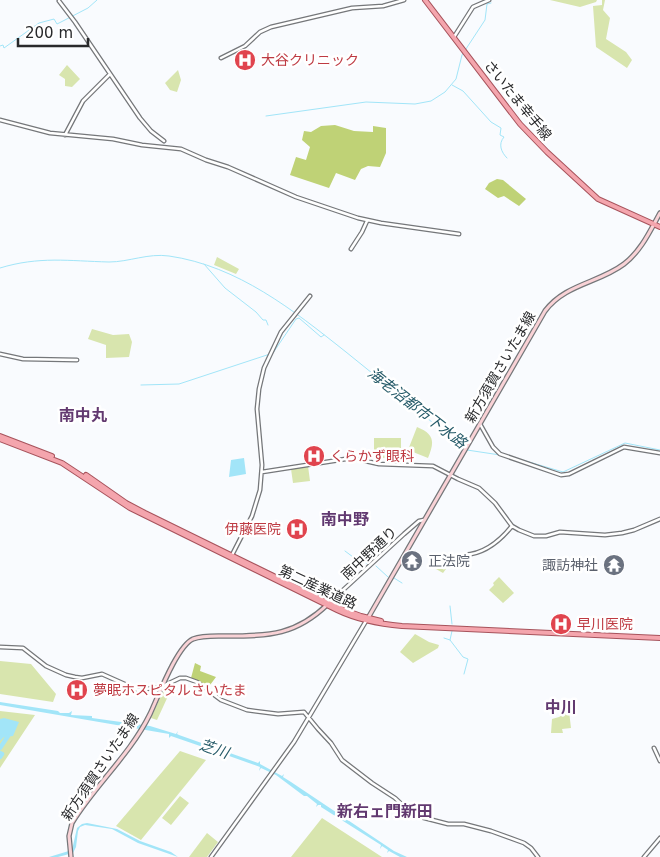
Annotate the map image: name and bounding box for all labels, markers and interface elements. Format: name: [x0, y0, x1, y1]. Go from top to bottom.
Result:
scale bar: [18, 15, 88, 47]
text: 200 m: [25, 24, 73, 42]
hospital icon: 大谷クリニック: [233, 48, 257, 72]
place label: 大谷クリニック: [261, 52, 359, 68]
street label: さいたま幸手線: [481, 57, 555, 143]
street label: 新方須賀さいたま線: [462, 309, 538, 425]
water label: 海老沼都市下水路: [364, 364, 471, 453]
district label: 南中丸: [59, 406, 107, 425]
hospital icon: くらかず眼科: [302, 444, 326, 468]
place label: くらかず眼科: [330, 448, 414, 464]
district label: 南中野: [321, 510, 369, 529]
hospital icon: 伊藤医院: [285, 517, 309, 541]
place label: 伊藤医院: [225, 521, 281, 537]
street label: 南中野通り: [338, 523, 400, 583]
temple icon: 正法院: [400, 549, 424, 573]
place label: 正法院: [428, 553, 470, 569]
temple icon: 諏訪神社: [602, 553, 626, 577]
place label: 諏訪神社: [542, 557, 598, 573]
street label: 第二産業道路: [277, 562, 359, 612]
hospital icon: 早川医院: [549, 612, 573, 636]
place label: 早川医院: [577, 616, 633, 632]
hospital icon: 夢眠ホスピタルさいたま: [65, 678, 89, 702]
place label: 夢眠ホスピタルさいたま: [93, 682, 247, 698]
district label: 中川: [545, 698, 577, 717]
street label: 新方須賀さいたま線: [58, 710, 142, 824]
water label: 芝川: [197, 736, 233, 763]
district label: 新右ェ門新田: [337, 802, 433, 821]

